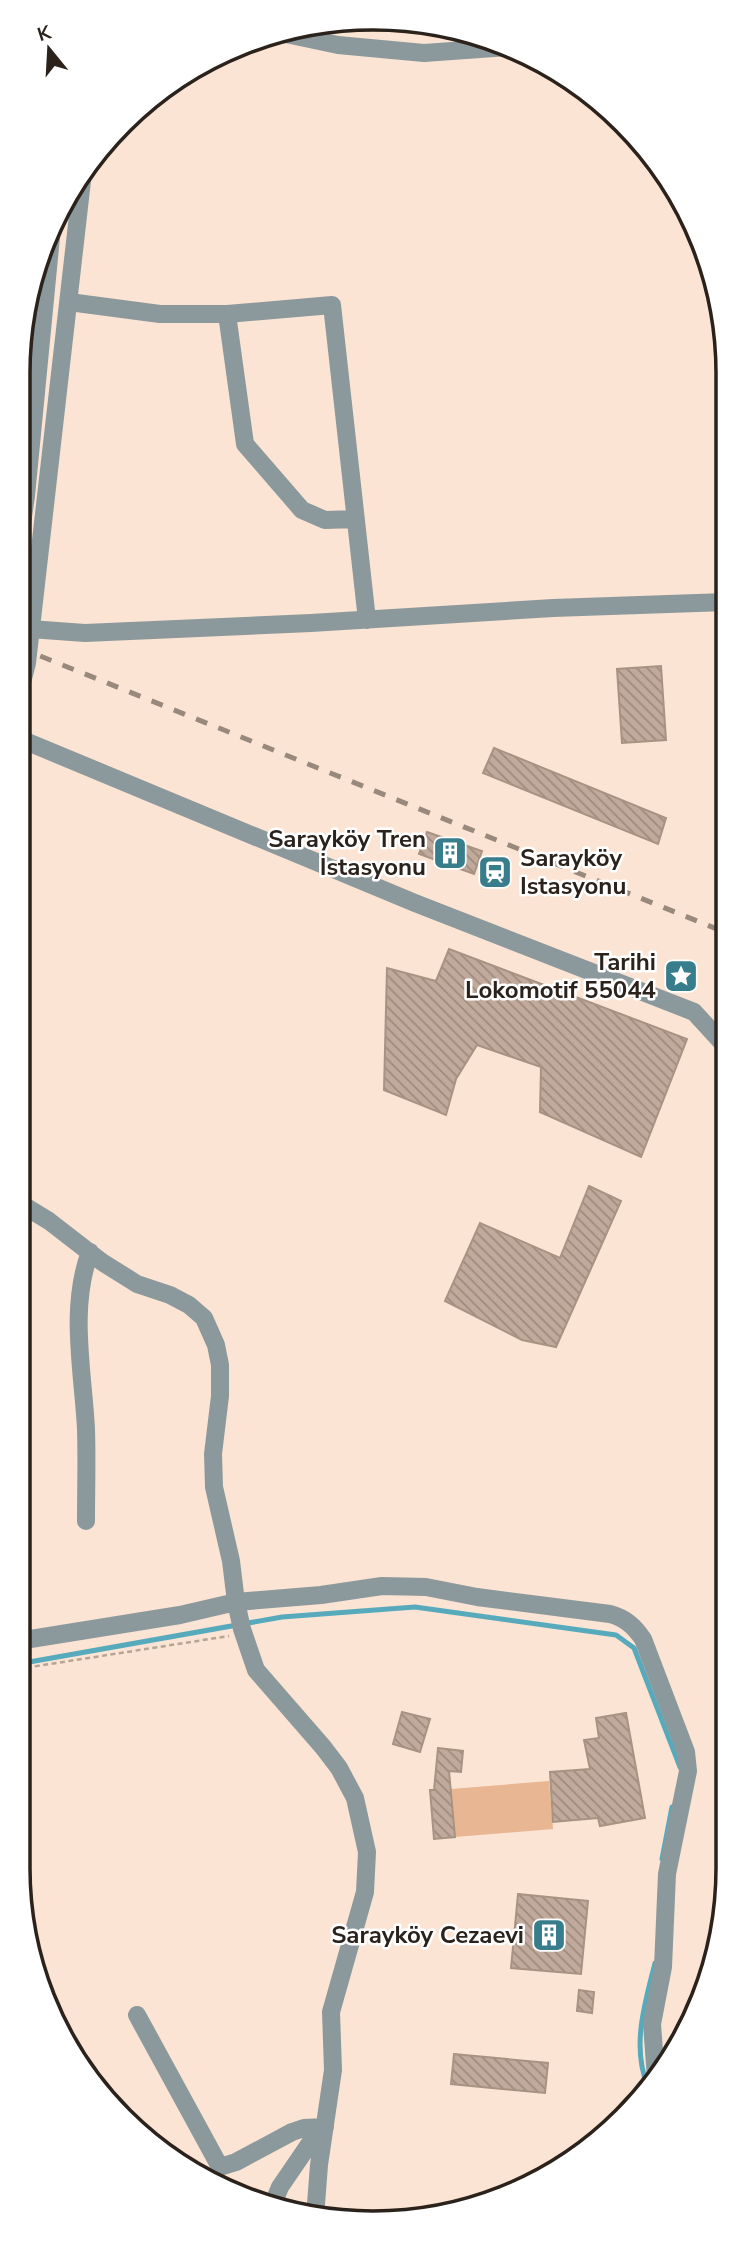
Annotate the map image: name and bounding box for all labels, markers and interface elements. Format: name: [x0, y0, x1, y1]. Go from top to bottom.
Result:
north arrow: [14, 14, 84, 84]
text: K: [34, 19, 55, 48]
place label: Sarayköy Tren İstasyonu: [268, 823, 426, 883]
building icon: Sarayköy Tren İstasyonu: [431, 834, 469, 872]
place label: Sarayköy Istasyonu: [520, 842, 626, 902]
station icon: Sarayköy Istasyonu: [476, 853, 514, 891]
place label: Tarihi Lokomotif 55044: [465, 946, 656, 1006]
place icon: Tarihi Lokomotif 55044: [662, 957, 700, 995]
building icon: Sarayköy Cezaevi: [530, 1916, 568, 1954]
place label: Sarayköy Cezaevi: [331, 1919, 524, 1951]

